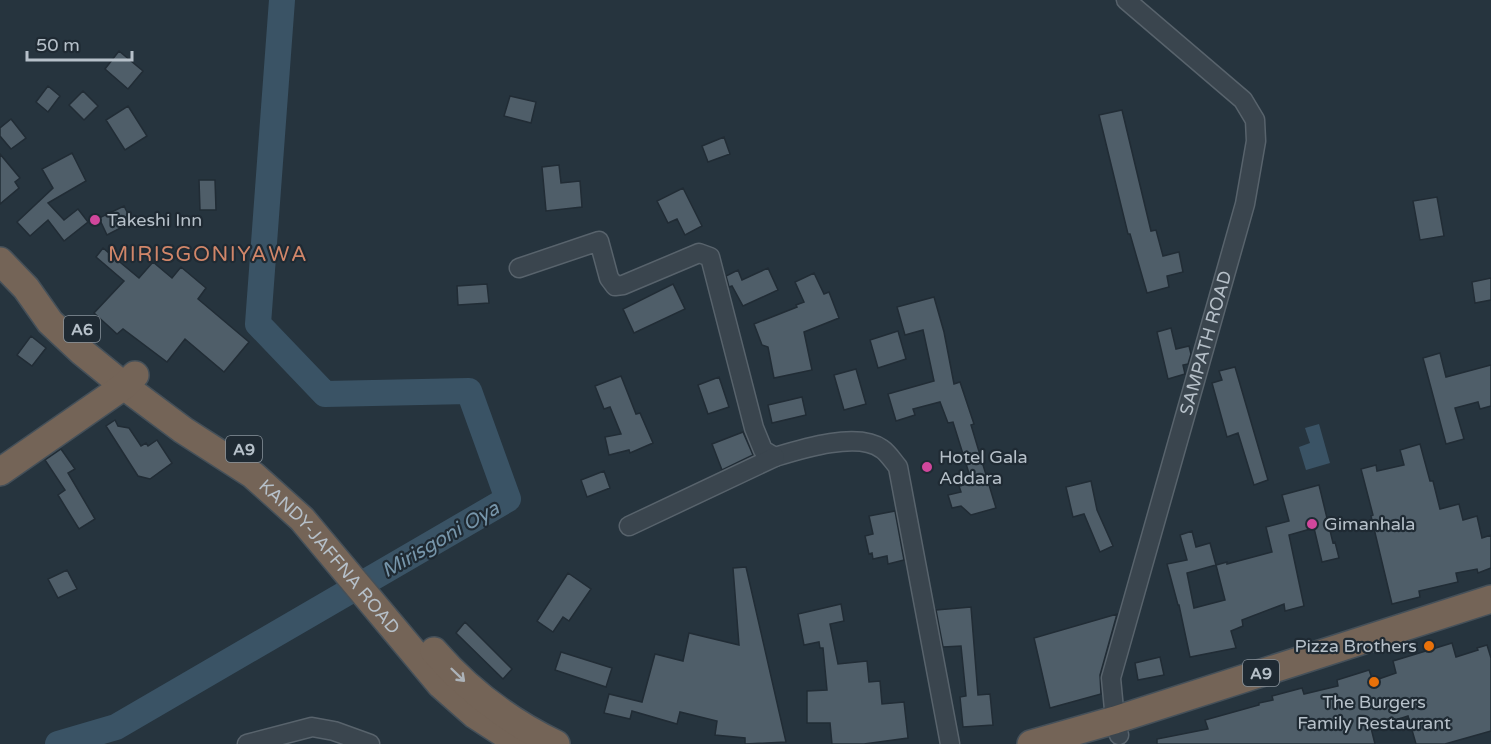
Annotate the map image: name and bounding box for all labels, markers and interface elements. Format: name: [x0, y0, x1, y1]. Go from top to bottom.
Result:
scale bar: [27, 24, 132, 62]
text: 50 m: [36, 34, 80, 56]
place label: Takeshi Inn: [107, 209, 202, 231]
marker: Takeshi Inn: [88, 213, 102, 227]
district label: MIRISGONIYAWA: [108, 242, 308, 267]
street label: SAMPATH ROAD: [1175, 268, 1237, 418]
road number: A6: [64, 316, 100, 342]
road number: A9: [226, 436, 262, 462]
place label: Hotel Gala Addara: [939, 446, 1028, 489]
marker: Hotel Gala Addara: [920, 460, 934, 474]
street label: KANDY-JAFFNA ROAD: [254, 475, 405, 639]
water label: Mirisgoni Oya: [378, 496, 504, 583]
place label: Gimanhala: [1324, 513, 1415, 535]
marker: Gimanhala: [1305, 517, 1319, 531]
place label: Pizza Brothers: [1294, 635, 1417, 657]
marker: Pizza Brothers: [1422, 639, 1436, 653]
road number: A9: [1243, 660, 1279, 686]
one-way arrow: [450, 667, 465, 681]
marker: The Burgers Family Restaurant: [1367, 675, 1381, 689]
place label: The Burgers Family Restaurant: [1297, 691, 1451, 734]

